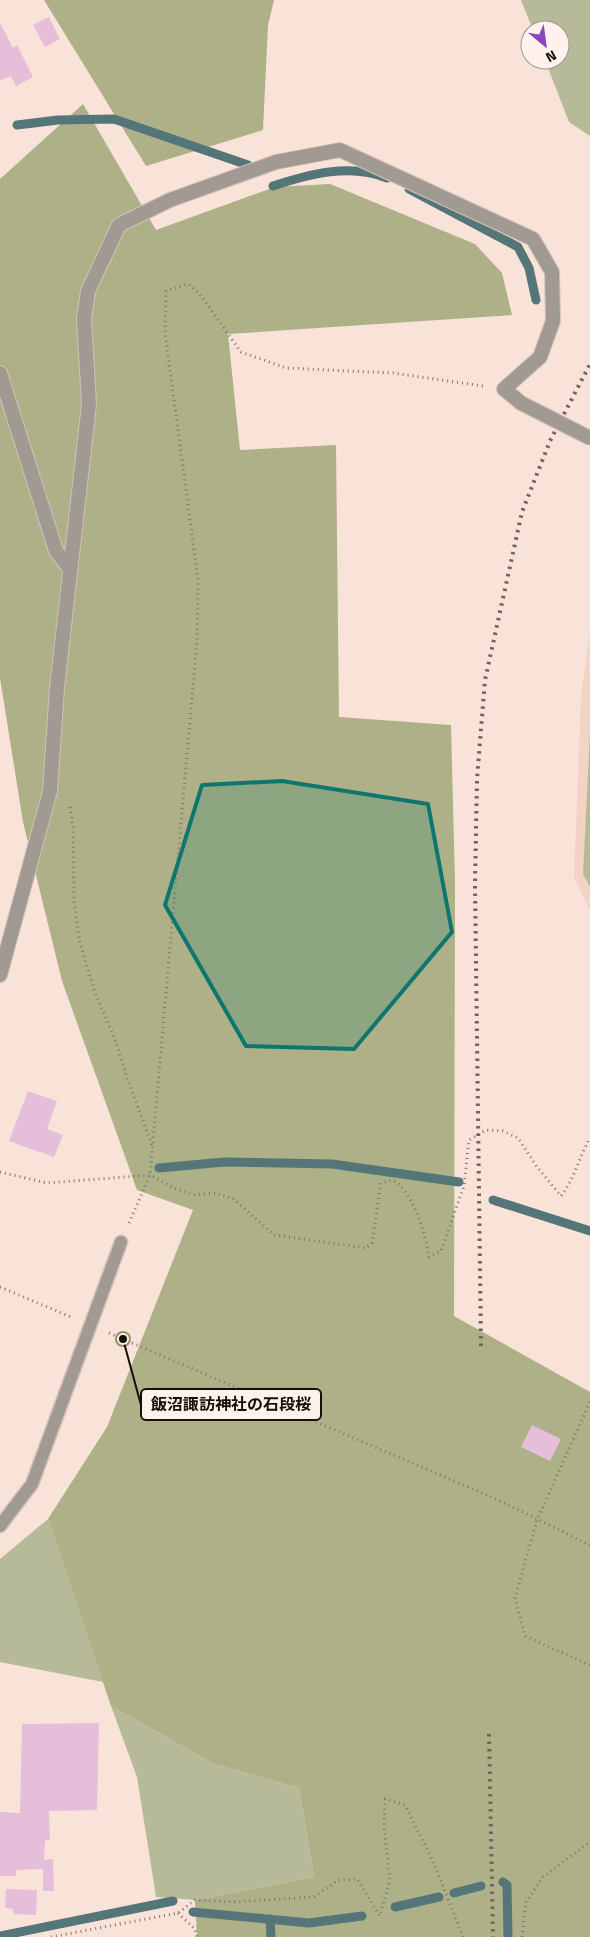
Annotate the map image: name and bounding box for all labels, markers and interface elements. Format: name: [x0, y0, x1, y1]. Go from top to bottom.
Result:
north arrow: [520, 20, 570, 70]
text: N: [542, 45, 561, 68]
callout: 飯沼諏訪神社の石段桜: [141, 1389, 321, 1420]
text: 飯沼諏訪神社の石段桜: [150, 1392, 311, 1416]

